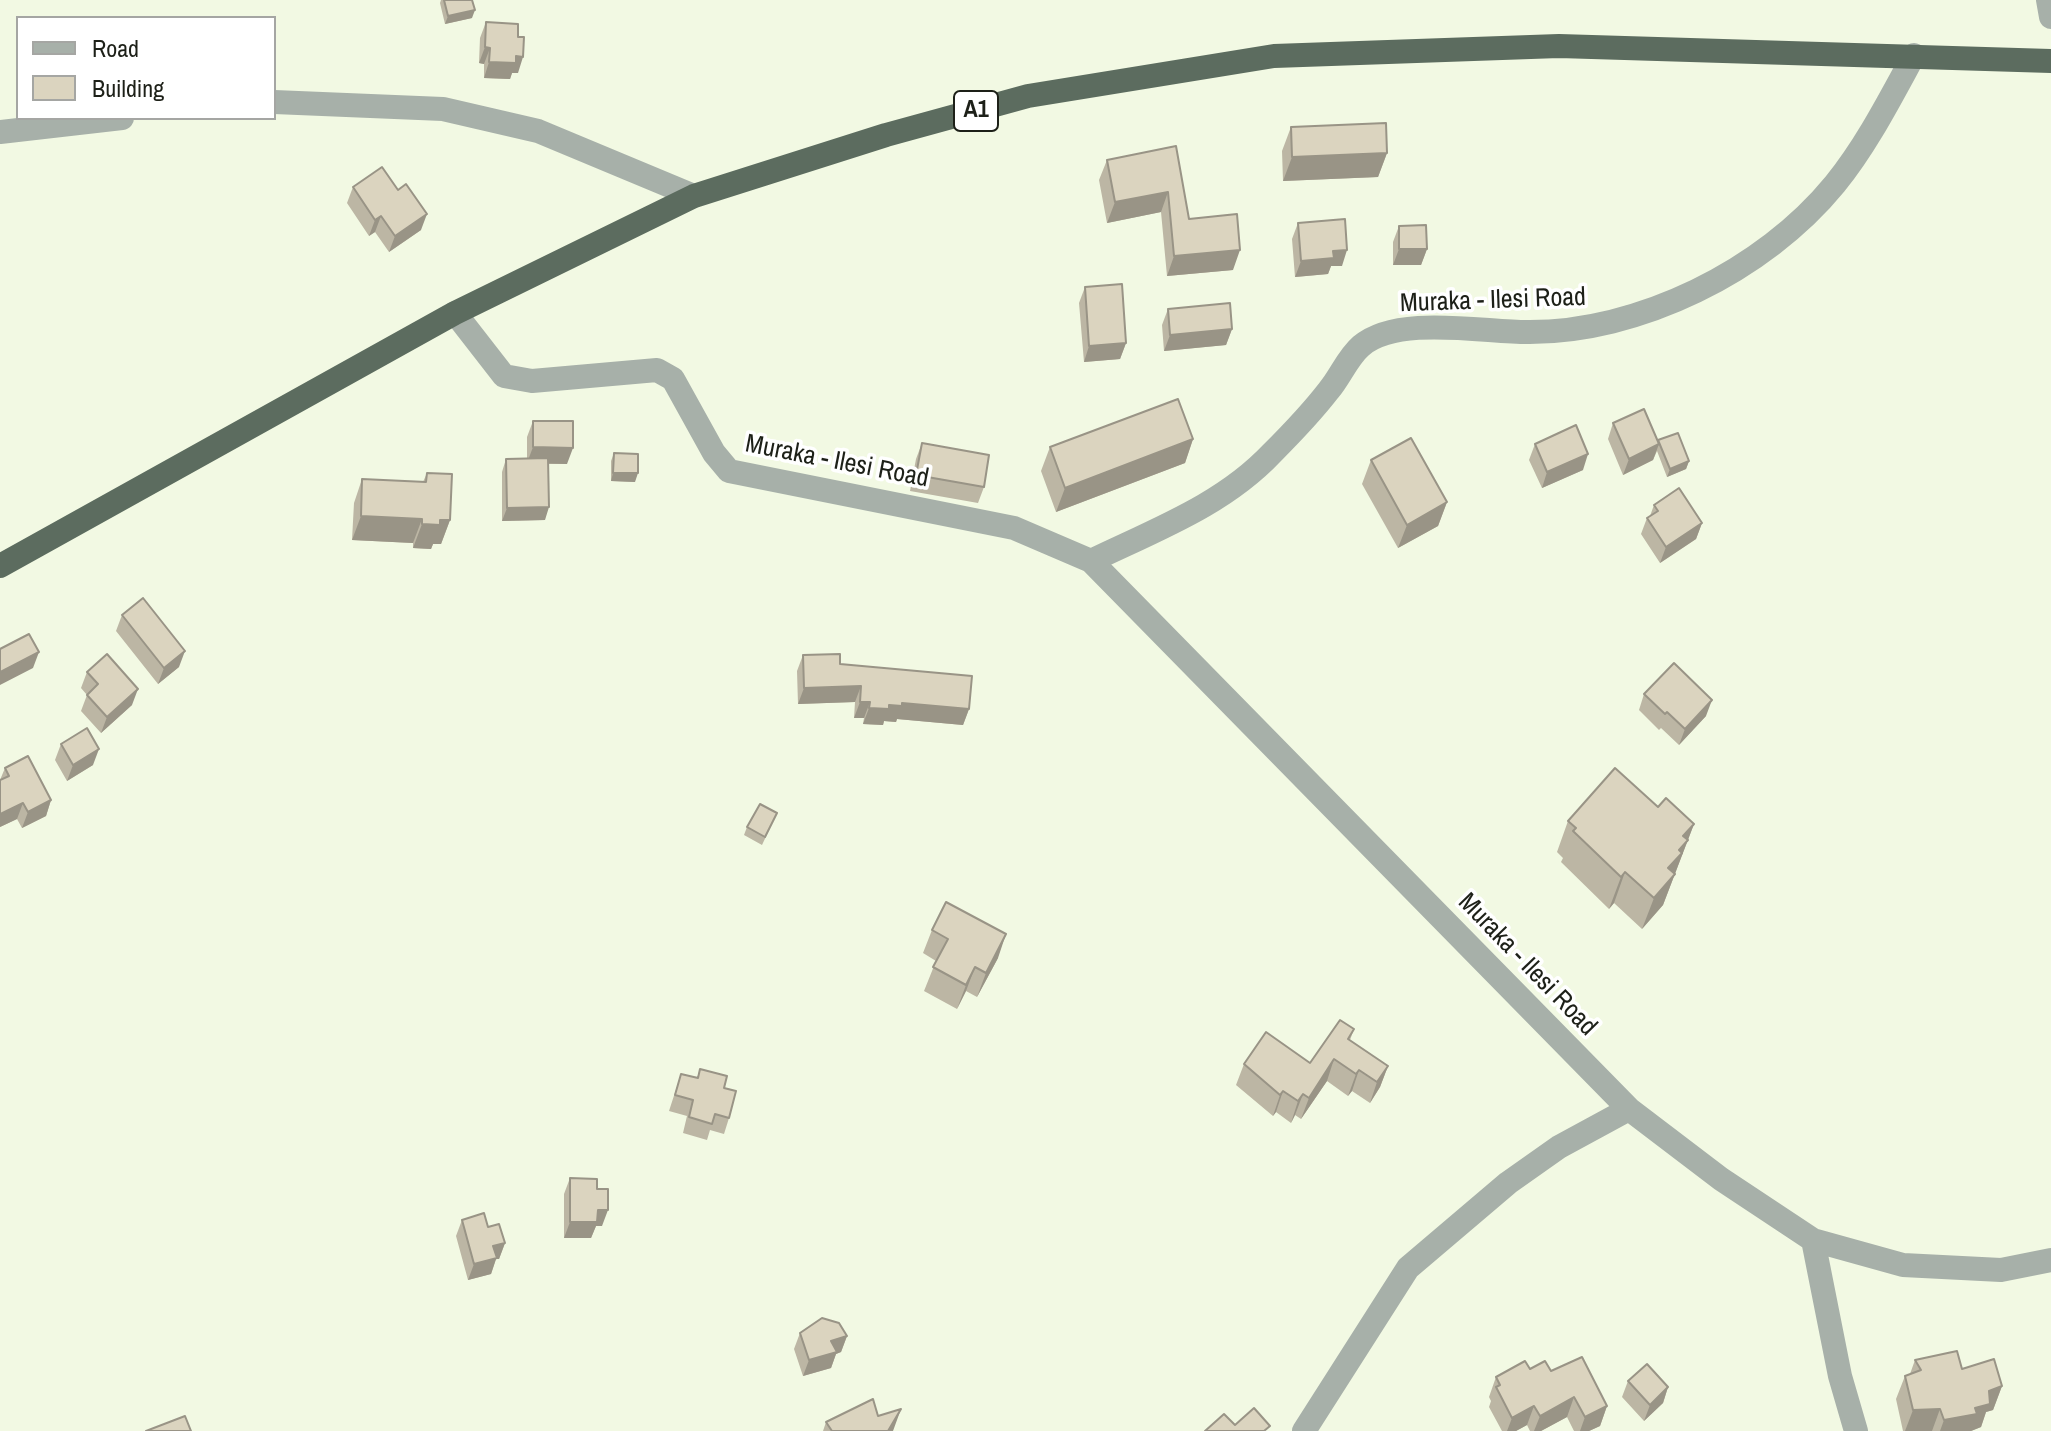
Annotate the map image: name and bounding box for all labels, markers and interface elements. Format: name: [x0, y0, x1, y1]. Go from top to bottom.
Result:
legend: [16, 16, 276, 120]
text: Road: [92, 32, 139, 64]
text: Building: [92, 72, 164, 104]
road number: A1: [954, 91, 998, 131]
street label: Muraka - Ilesi Road: [1399, 282, 1587, 320]
street label: Muraka - Ilesi Road: [743, 429, 931, 495]
street label: Muraka - Ilesi Road: [1451, 887, 1603, 1043]

